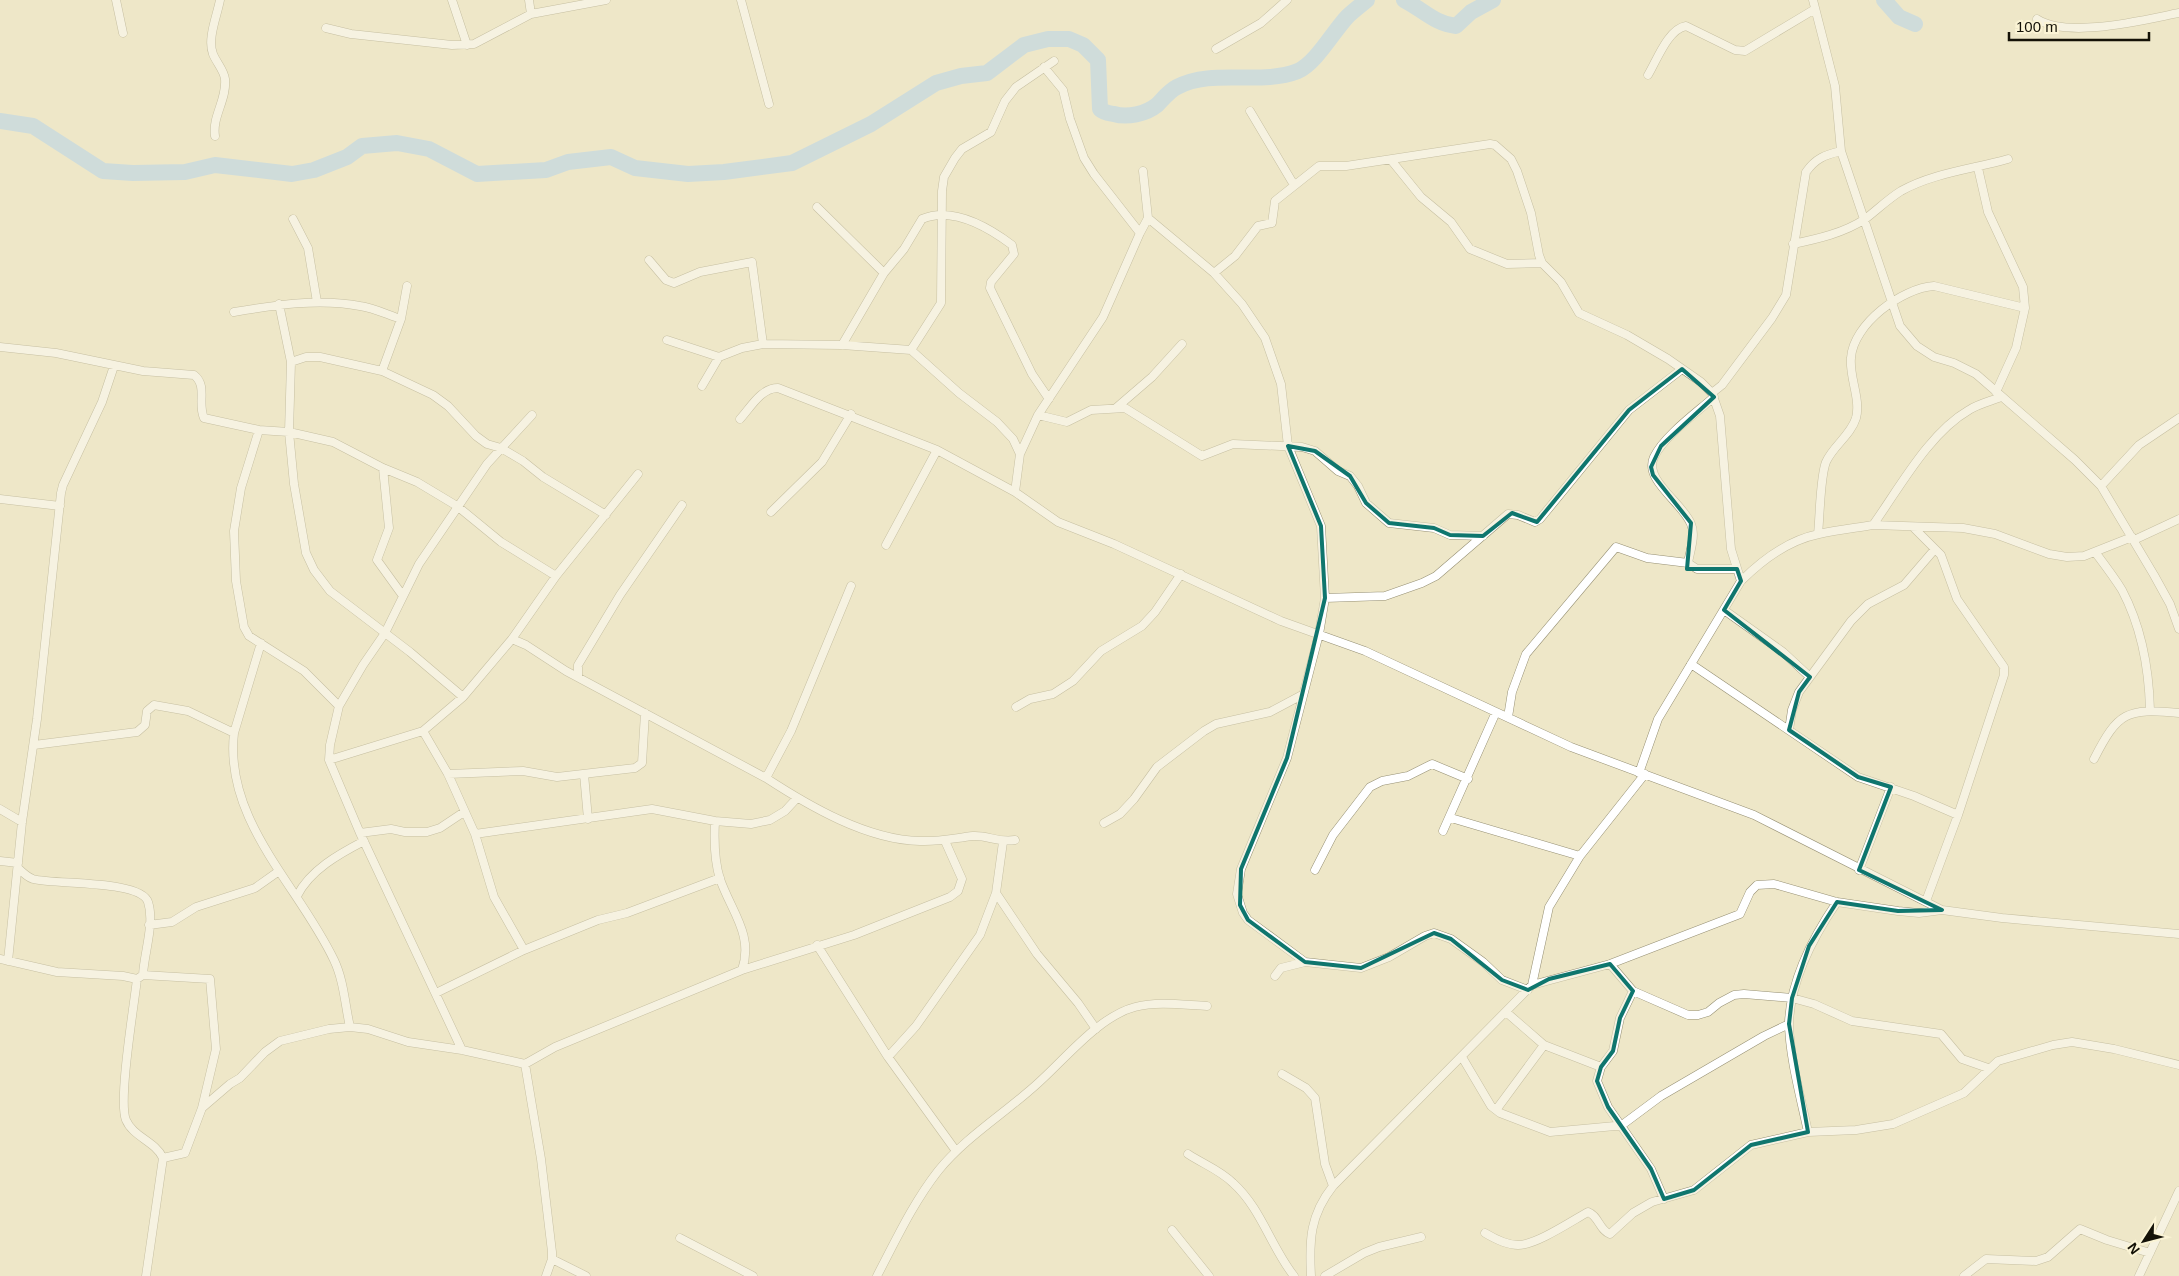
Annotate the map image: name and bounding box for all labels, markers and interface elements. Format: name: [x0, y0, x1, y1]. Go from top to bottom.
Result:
scale bar: [2009, 10, 2149, 42]
text: 100 m: [2016, 18, 2058, 35]
north arrow: [2119, 1216, 2169, 1266]
text: N: [2124, 1240, 2143, 1257]

